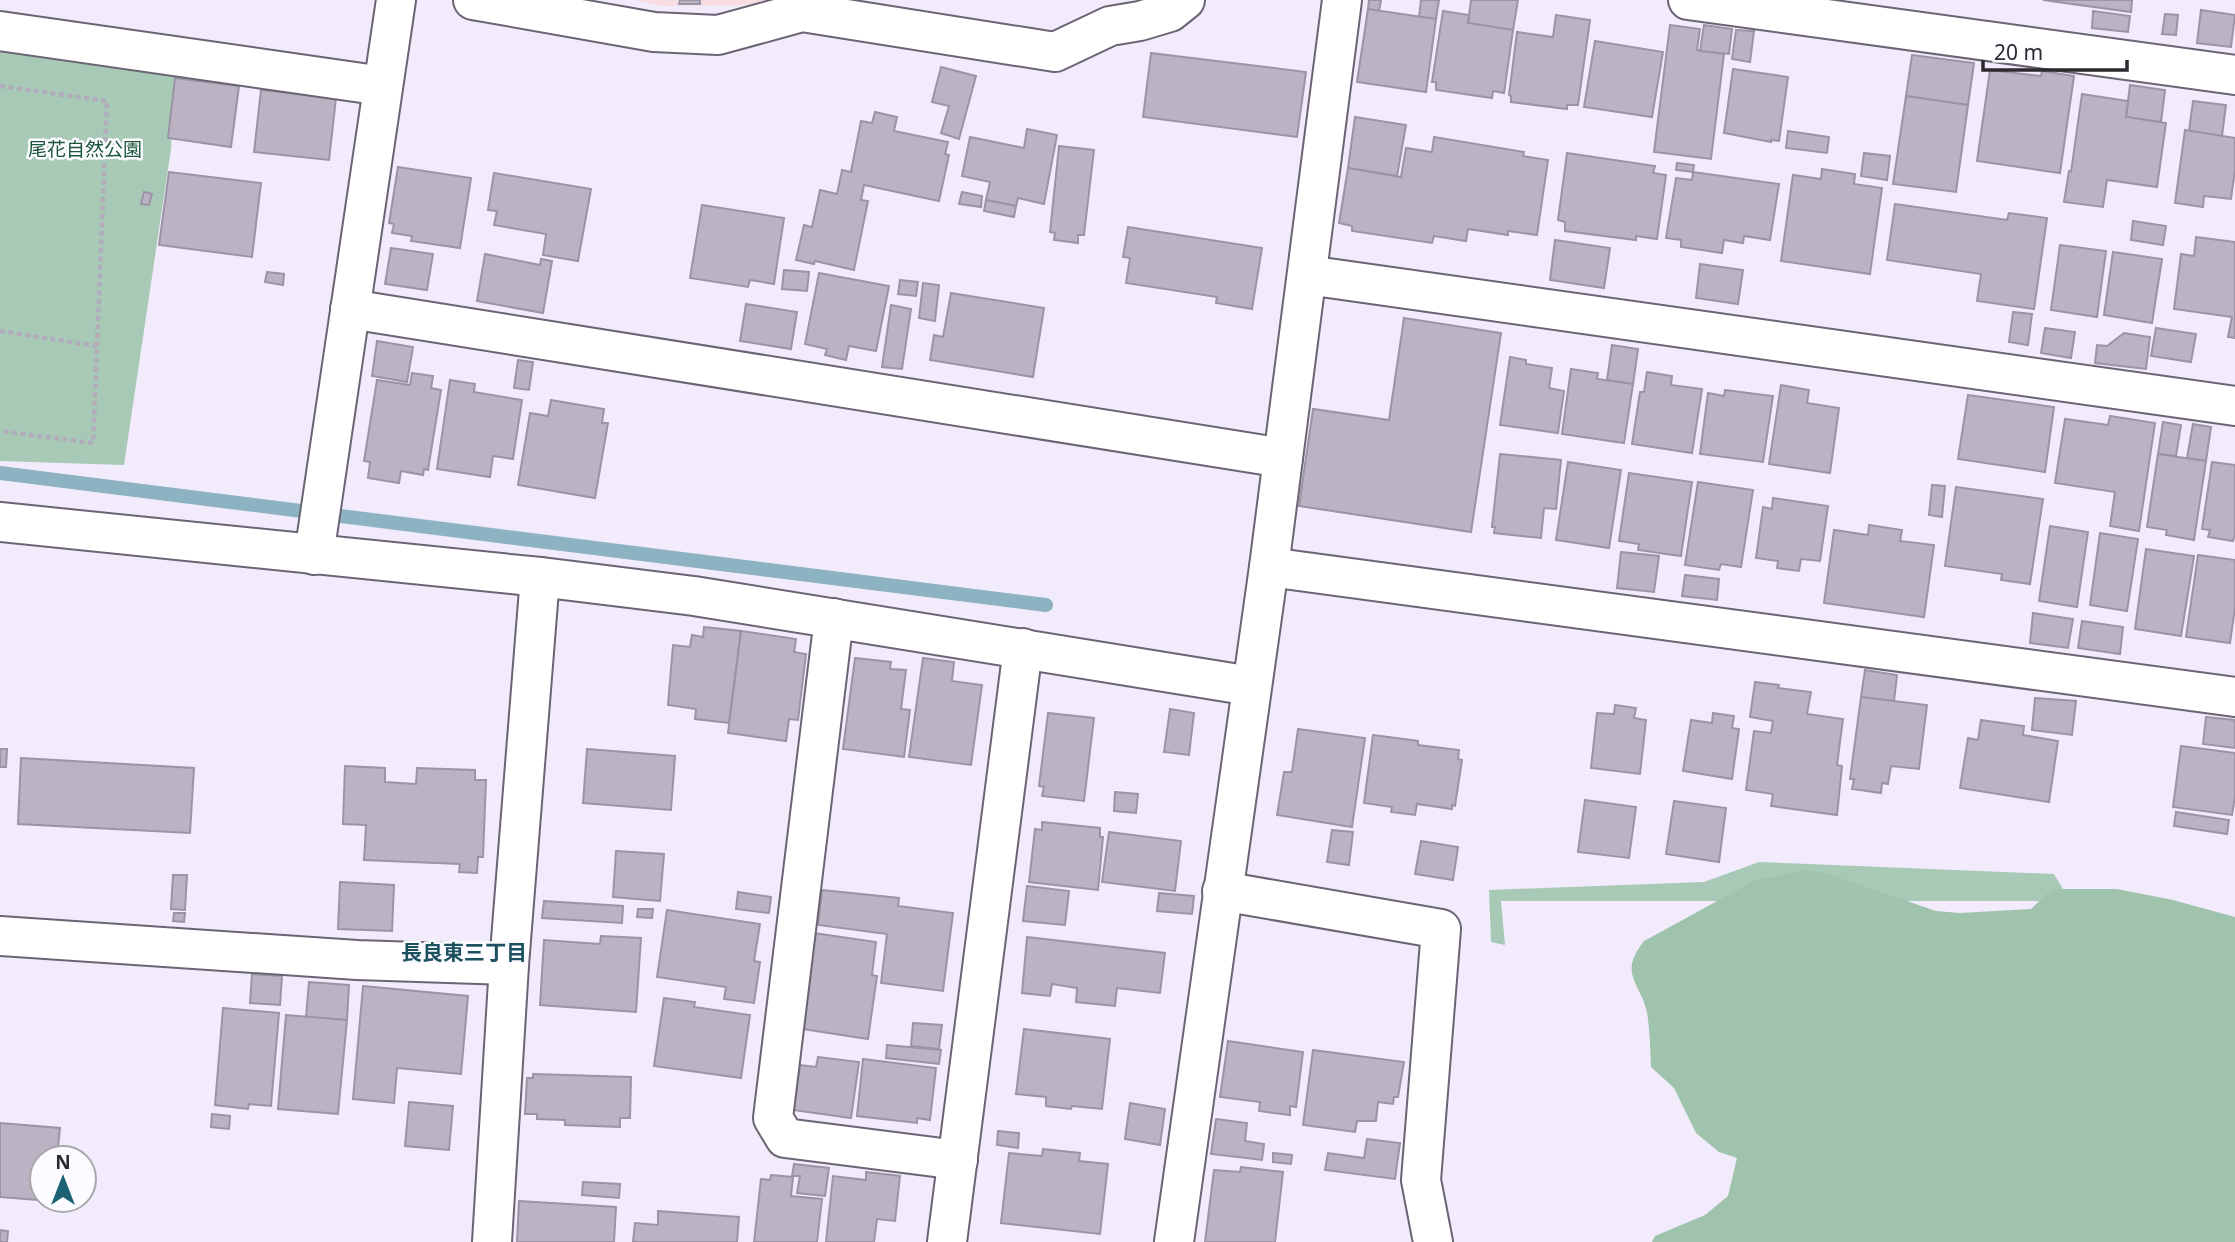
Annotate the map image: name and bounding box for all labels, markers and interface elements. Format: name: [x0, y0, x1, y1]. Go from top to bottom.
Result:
scale bar: [1983, 28, 2126, 72]
text: 20 m: [1994, 38, 2043, 66]
park label: 尾花自然公園: [28, 136, 142, 162]
district label: 長良東三丁目: [401, 938, 527, 966]
north arrow: [28, 1144, 98, 1214]
text: N: [55, 1149, 71, 1175]

